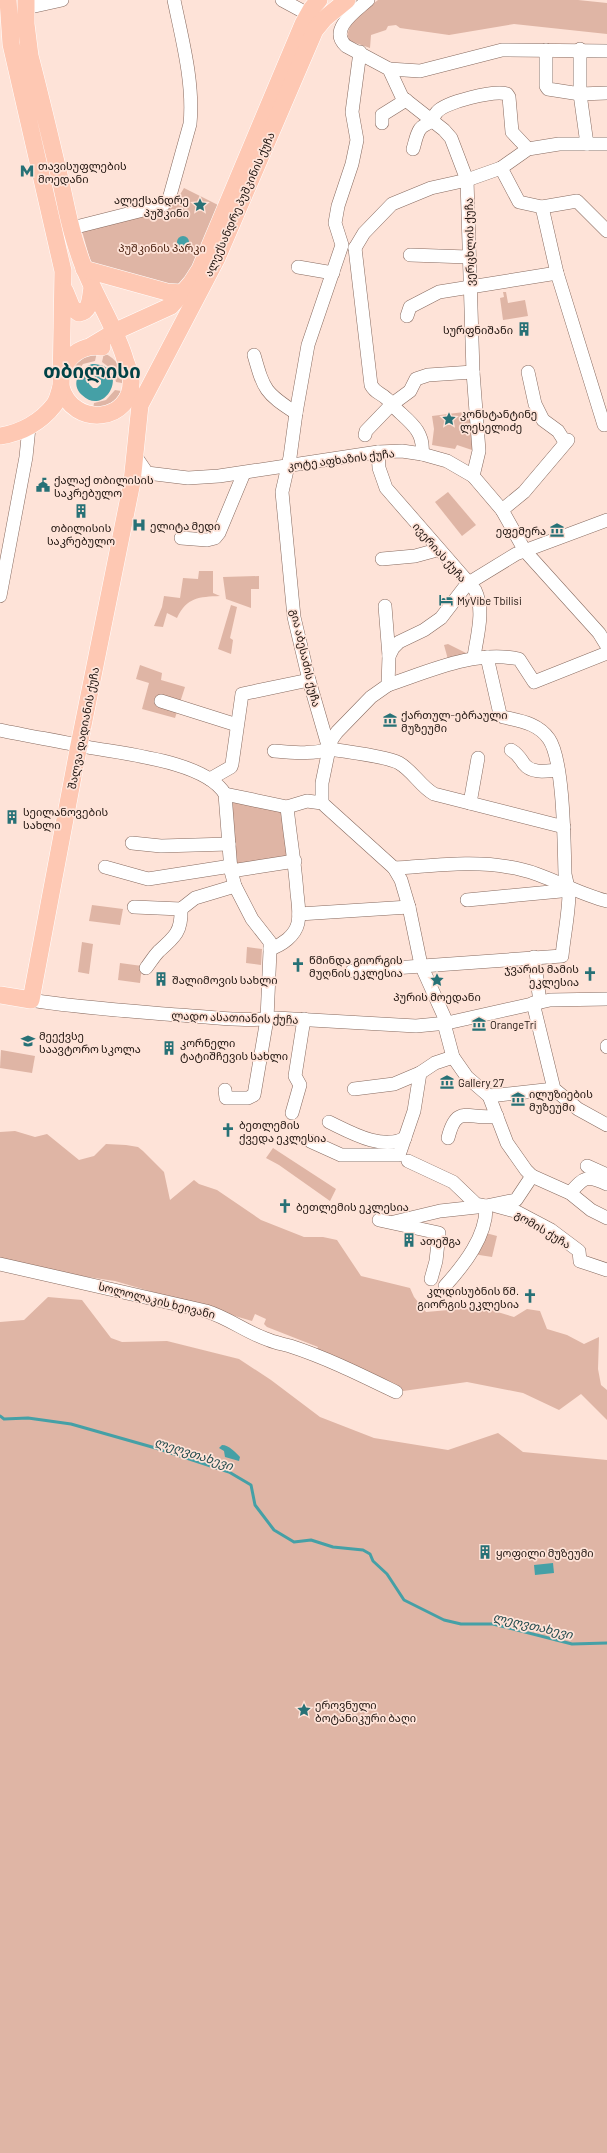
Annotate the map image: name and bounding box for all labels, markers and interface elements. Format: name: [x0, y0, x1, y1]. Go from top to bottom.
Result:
street label: ალექსანდრე პუშკინის ქუჩა: [201, 130, 278, 279]
place label: თავისუფლების მოედანი: [38, 159, 127, 186]
metro station icon: თავისუფლების მოედანი: [19, 163, 35, 179]
place label: ალექსანდრე პუშკინი: [114, 193, 189, 220]
place icon: ალექსანდრე პუშკინი: [192, 197, 208, 213]
street label: ვერცხლის ქუჩა: [462, 198, 477, 286]
park label: პუშკინის პარკი: [118, 241, 206, 255]
building icon: სურფნიშანი: [516, 321, 532, 337]
place label: სურფნიშანი: [443, 323, 513, 337]
district label: თბილისი: [43, 359, 141, 383]
place label: კონსტანტინე ლესელიძე: [460, 407, 537, 434]
place icon: კონსტანტინე ლესელიძე: [441, 411, 457, 427]
street label: კოტე აფხაზის ქუჩა: [287, 446, 395, 473]
place label: ქალაქ თბილისის საკრებულო: [54, 473, 154, 500]
public building icon: ქალაქ თბილისის საკრებულო: [35, 477, 51, 493]
building icon: თბილისის საკრებულო: [73, 503, 89, 519]
hospital icon: ელიტა მედი: [131, 517, 147, 533]
place label: ელიტა მედი: [150, 519, 220, 533]
street label: ივერიას ქუჩა: [410, 520, 469, 585]
place label: თბილისის საკრებულო: [47, 521, 115, 548]
museum icon: ეფემერა: [549, 522, 565, 538]
place label: ეფემერა: [496, 524, 546, 538]
hotel icon: MyVibe Tbilisi: [438, 592, 454, 608]
place label: MyVibe Tbilisi: [457, 594, 522, 607]
street label: გია აბესაძის ქუჩა: [287, 608, 324, 708]
street label: შალვა დადიანის ქუჩა: [65, 666, 102, 790]
place label: ქართულ-ებრაული მუზეუმი: [401, 708, 508, 735]
museum icon: ქართულ-ებრაული მუზეუმი: [382, 712, 398, 728]
place label: სეილანოვების სახლი: [23, 805, 108, 832]
building icon: სეილანოვების სახლი: [4, 809, 20, 825]
place label: წმინდა გიორგის მუღნის ეკლესია: [309, 953, 403, 980]
church icon: წმინდა გიორგის მუღნის ეკლესია: [290, 957, 306, 973]
place label: ჯვარის მამის ეკლესია: [504, 962, 579, 989]
church icon: ჯვარის მამის ეკლესია: [582, 966, 598, 982]
building icon: შალიმოვის სახლი: [153, 971, 169, 987]
place icon: პურის მოედანი: [429, 972, 445, 988]
place label: შალიმოვის სახლი: [172, 973, 277, 987]
place label: პურის მოედანი: [393, 990, 481, 1004]
street label: ლადო ასათიანის ქუჩა: [171, 1008, 299, 1027]
museum icon: OrangeTri: [471, 1016, 487, 1032]
place label: OrangeTri: [490, 1018, 537, 1031]
place label: მეექვსე საავტორო სკოლა: [39, 1029, 141, 1056]
school or university icon: მეექვსე საავტორო სკოლა: [20, 1033, 36, 1049]
place label: კორნელი ტატიშჩევის სახლი: [180, 1036, 288, 1063]
building icon: კორნელი ტატიშჩევის სახლი: [161, 1040, 177, 1056]
museum icon: Gallery 27: [439, 1074, 455, 1090]
place label: Gallery 27: [458, 1076, 504, 1089]
place label: ილუზიების მუზეუმი: [529, 1087, 593, 1114]
museum icon: ილუზიების მუზეუმი: [510, 1091, 526, 1107]
place label: ბეთლემის ქვედა ეკლესია: [239, 1118, 326, 1145]
church icon: ბეთლემის ქვედა ეკლესია: [220, 1122, 236, 1138]
church icon: ბეთლემის ეკლესია: [277, 1198, 293, 1214]
place label: ბეთლემის ეკლესია: [296, 1200, 409, 1214]
street label: გომის ქუჩა: [512, 1207, 573, 1252]
building icon: ათეშგა: [401, 1232, 417, 1248]
place label: ათეშგა: [420, 1234, 461, 1248]
street label: სოლოლაკის ხეივანი: [97, 1279, 217, 1322]
place label: კლდისუბნის წმ. გიორგის ეკლესია: [417, 1284, 519, 1311]
church icon: კლდისუბნის წმ. გიორგის ეკლესია: [522, 1288, 538, 1304]
water label: ლეღვთახევი: [153, 1434, 236, 1474]
building icon: ყოფილი მუზეუმი: [477, 1544, 493, 1560]
place label: ყოფილი მუზეუმი: [496, 1546, 594, 1560]
water label: ლეღვთახევი: [492, 1609, 575, 1642]
place label: ეროვნული ბოტანიკური ბაღი: [315, 1698, 416, 1725]
place icon: ეროვნული ბოტანიკური ბაღი: [296, 1702, 312, 1718]

